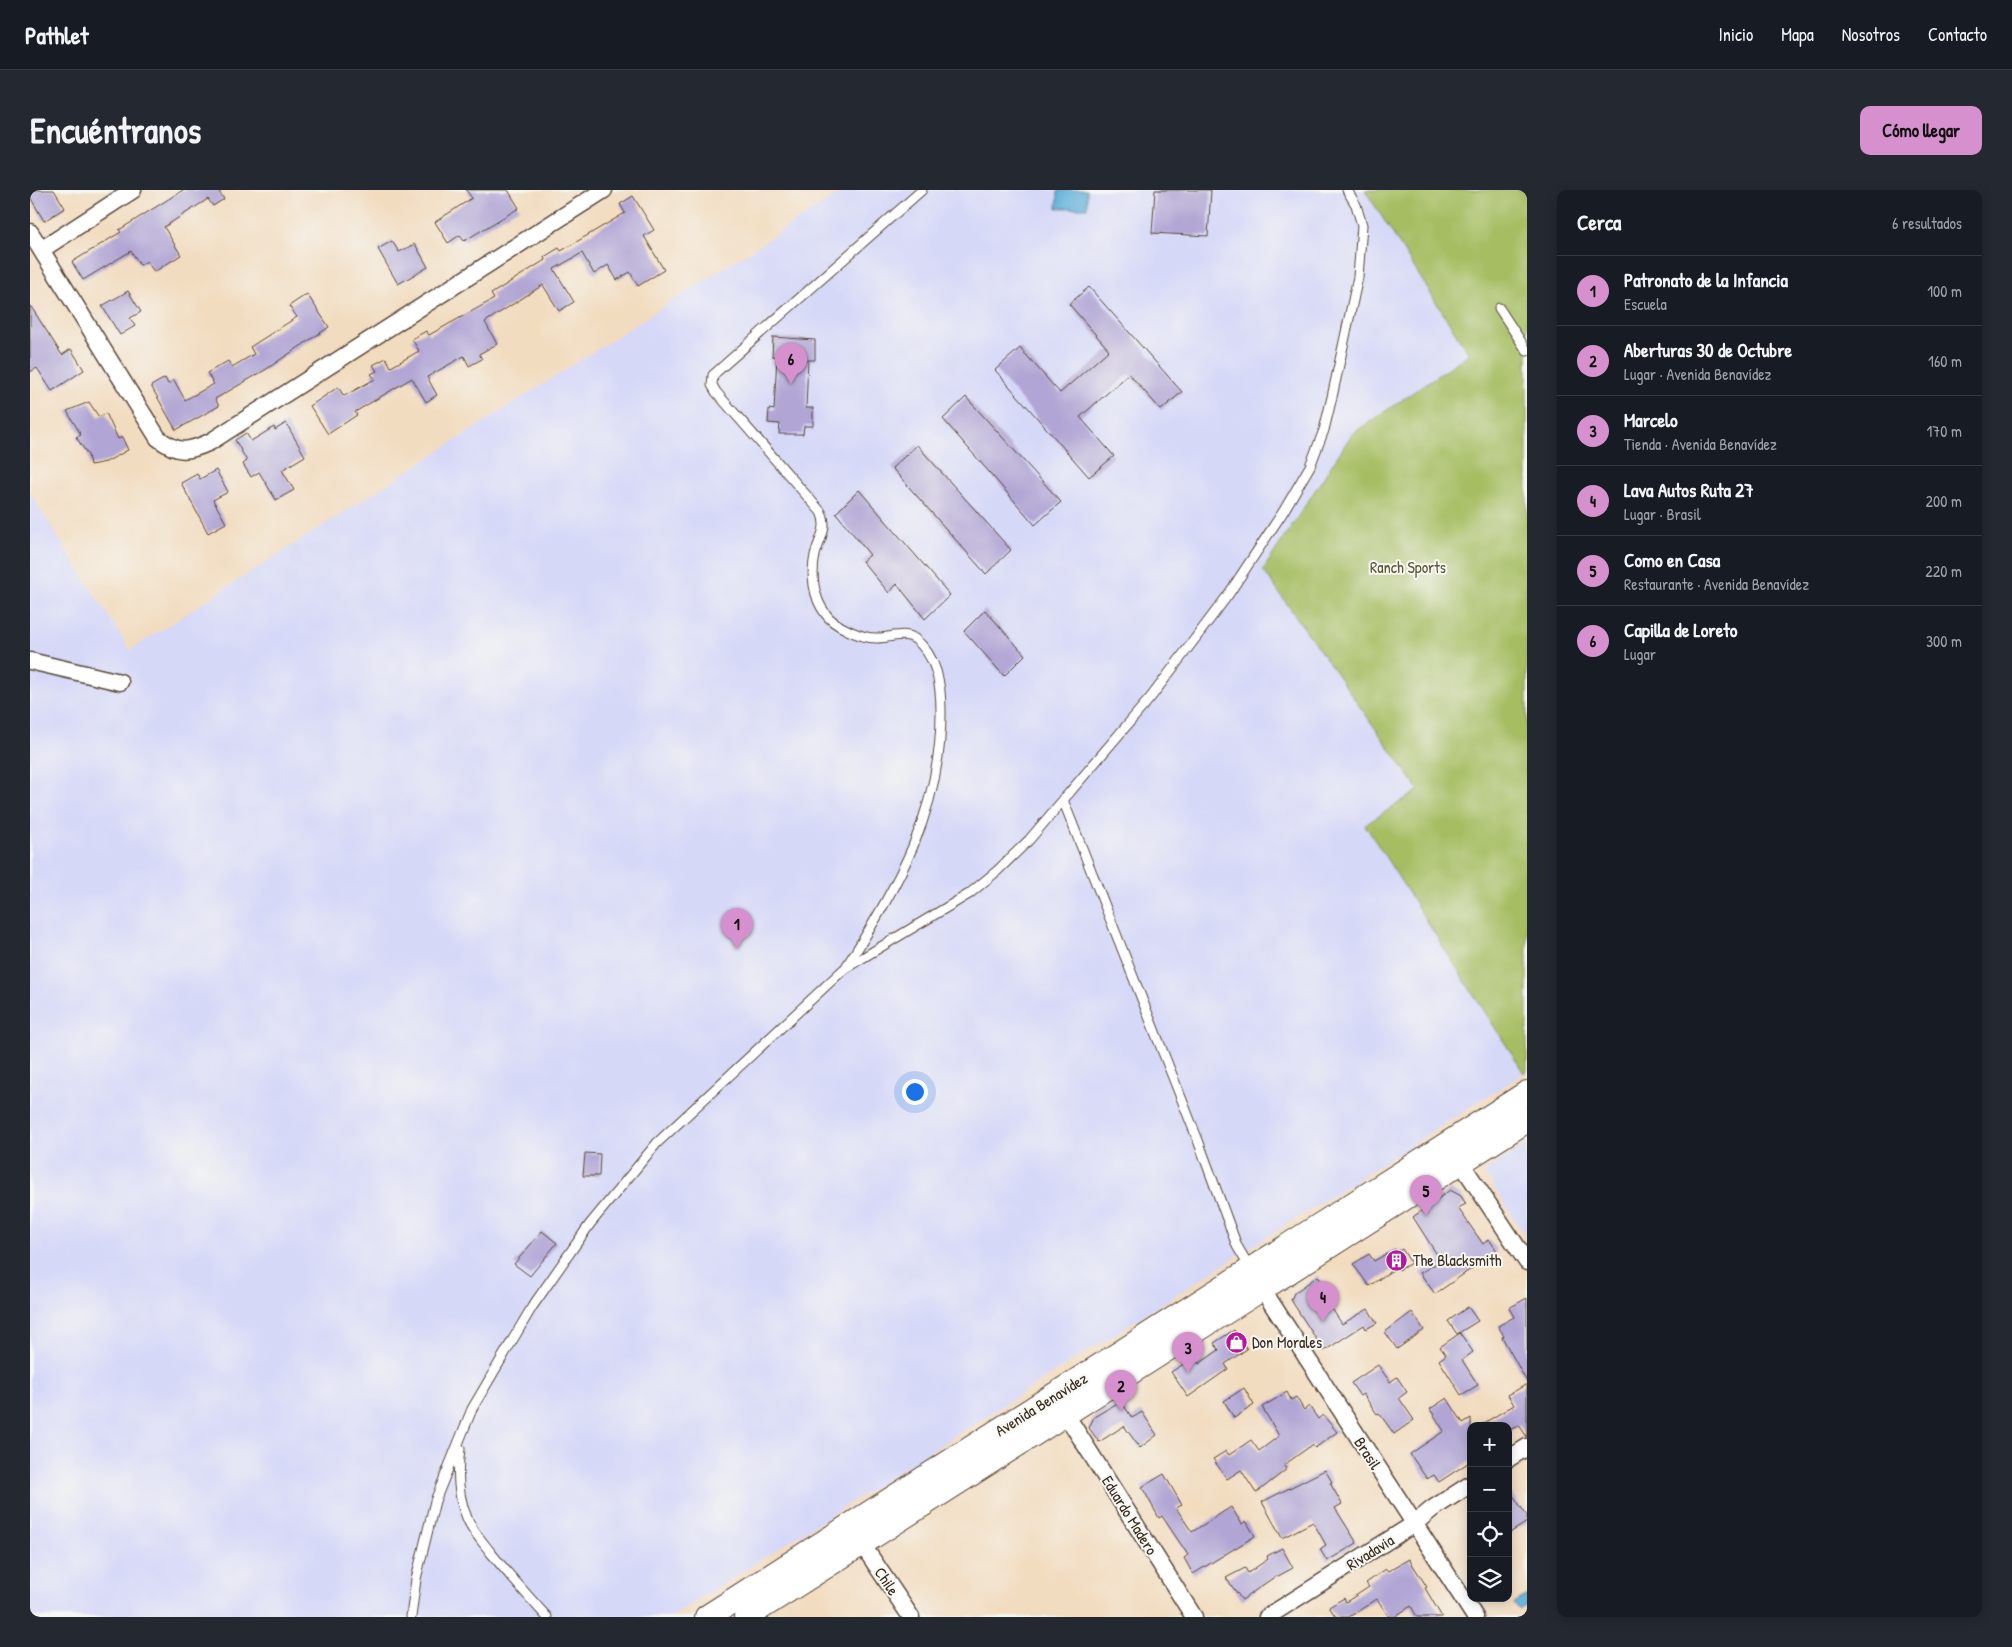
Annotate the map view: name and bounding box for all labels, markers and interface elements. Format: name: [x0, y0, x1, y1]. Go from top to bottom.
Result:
text: Pathlet: [25, 19, 88, 51]
text: Inicio: [1719, 22, 1753, 47]
text: Mapa: [1781, 22, 1814, 47]
text: Nosotros: [1842, 22, 1900, 47]
text: Contacto: [1928, 22, 1987, 47]
button: Cómo llegar: [1860, 106, 1982, 155]
text: Encuéntranos: [30, 107, 201, 154]
text: Cerca: [1577, 208, 1621, 237]
text: 6 resultados: [1892, 212, 1962, 234]
text: Patronato de la Infancia: [1624, 267, 1788, 293]
text: 1: [1590, 280, 1596, 302]
text: 100 m: [1927, 280, 1962, 302]
text: Escuela: [1624, 293, 1667, 315]
text: Aberturas 30 de Octubre: [1624, 337, 1792, 363]
pin: 6: [775, 343, 807, 384]
text: 2: [1589, 350, 1597, 372]
text: 160 m: [1928, 350, 1962, 372]
text: Lugar · Avenida Benavídez: [1624, 363, 1771, 385]
text: Marcelo: [1624, 407, 1678, 433]
text: 3: [1589, 420, 1597, 442]
text: 170 m: [1927, 420, 1962, 442]
text: Tienda · Avenida Benavídez: [1624, 433, 1777, 455]
text: Lava Autos Ruta 27: [1624, 477, 1754, 503]
text: 4: [1590, 490, 1596, 512]
text: 200 m: [1926, 490, 1962, 512]
text: Lugar · Brasil: [1624, 503, 1701, 525]
text: Como en Casa: [1624, 547, 1720, 573]
park label: Ranch Sports: [1370, 556, 1446, 578]
text: 5: [1590, 560, 1596, 582]
text: 220 m: [1925, 560, 1962, 582]
text: Restaurante · Avenida Benavídez: [1624, 573, 1809, 595]
text: Capilla de Loreto: [1624, 617, 1737, 643]
text: 6: [1590, 630, 1596, 652]
text: 300 m: [1926, 630, 1962, 652]
text: Lugar: [1624, 643, 1656, 665]
pin: 1: [721, 908, 753, 949]
your location: [902, 1079, 928, 1105]
pin: 5: [1410, 1175, 1442, 1216]
building icon: The Blacksmith: [1385, 1248, 1409, 1272]
place label: The Blacksmith: [1413, 1249, 1502, 1271]
pin: 4: [1307, 1281, 1339, 1322]
shop icon: Don Morales: [1224, 1330, 1248, 1354]
place label: Don Morales: [1252, 1331, 1322, 1353]
pin: 3: [1172, 1332, 1204, 1373]
street label: Avenida Benavídez: [991, 1367, 1091, 1441]
pin: 2: [1105, 1370, 1137, 1411]
map controls: [1467, 1422, 1512, 1602]
button: +: [1467, 1422, 1512, 1467]
street label: Brasil: [1349, 1433, 1387, 1474]
button: −: [1467, 1467, 1512, 1512]
street label: Eduardo Madero: [1097, 1471, 1163, 1559]
button: locate: [1467, 1512, 1512, 1557]
street label: Rivadavia: [1342, 1529, 1398, 1575]
button: layers: [1467, 1557, 1512, 1602]
street label: Chile: [870, 1563, 905, 1600]

